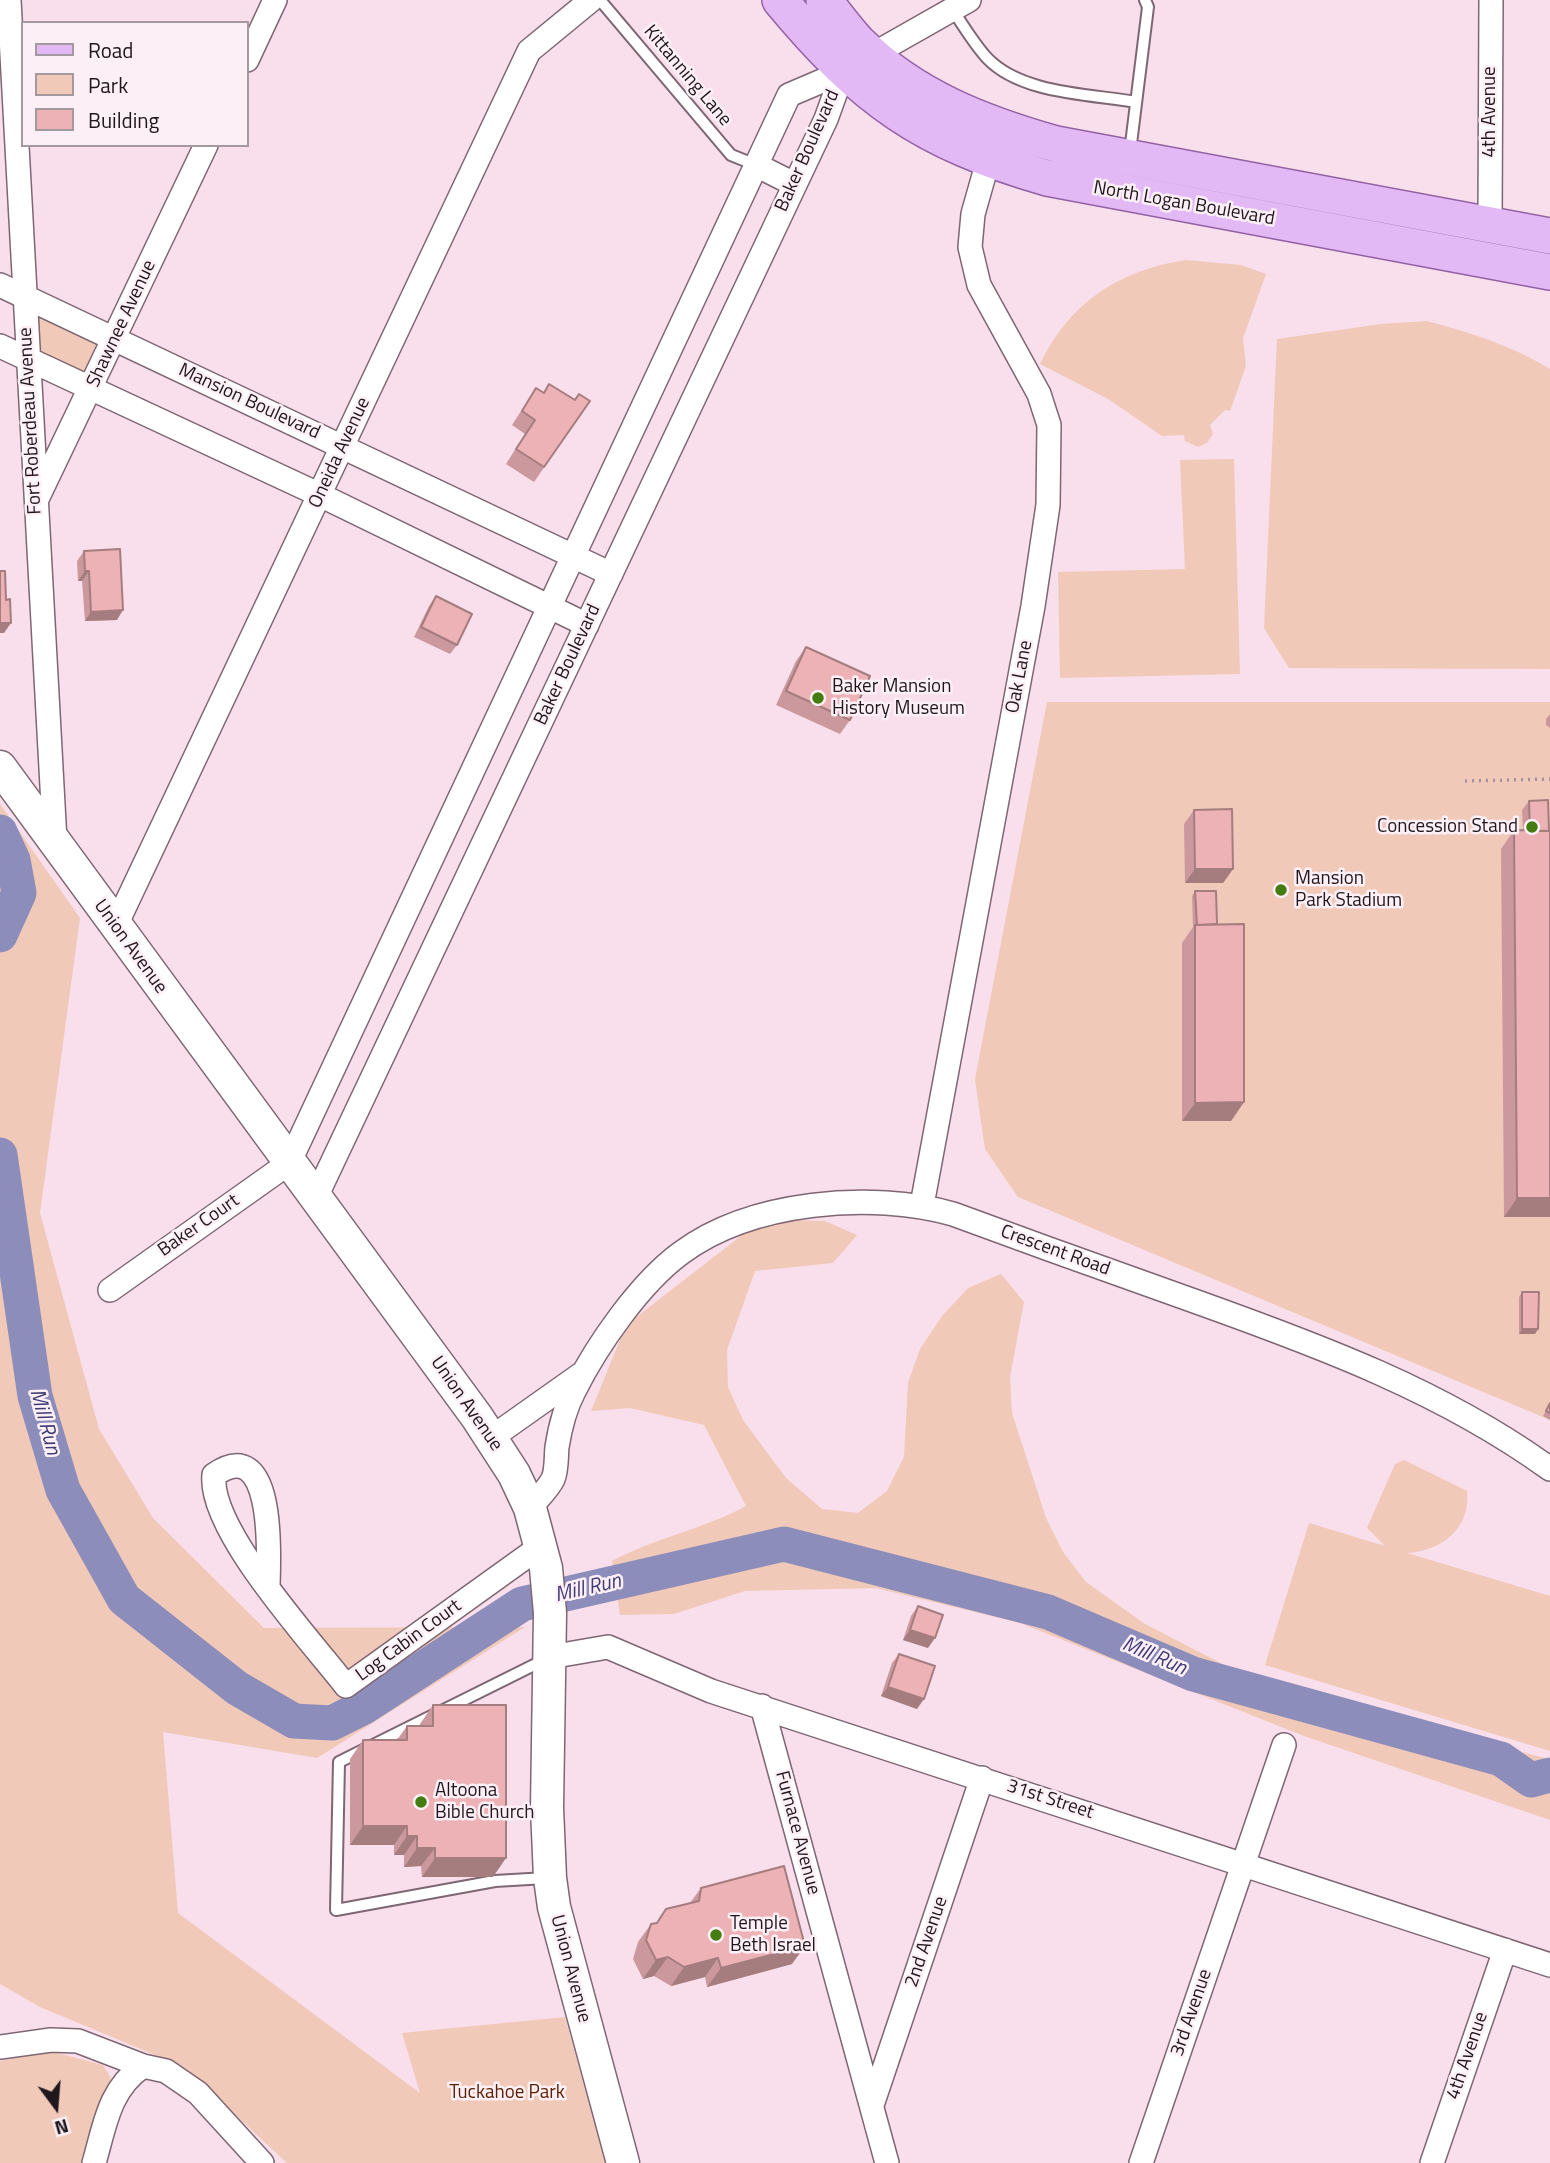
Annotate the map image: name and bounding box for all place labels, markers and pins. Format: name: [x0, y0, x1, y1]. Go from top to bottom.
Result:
place label: Baker Mansion History Museum: [832, 676, 965, 720]
marker: Baker Mansion History Museum: [810, 690, 826, 706]
place label: Concession Stand: [1377, 816, 1518, 838]
marker: Concession Stand: [1524, 819, 1540, 835]
place label: Mansion Park Stadium: [1295, 868, 1402, 912]
marker: Mansion Park Stadium: [1273, 882, 1289, 898]
place label: Altoona Bible Church: [435, 1780, 535, 1824]
marker: Altoona Bible Church: [413, 1794, 429, 1810]
place label: Temple Beth Israel: [730, 1913, 816, 1957]
marker: Temple Beth Israel: [708, 1927, 724, 1943]

